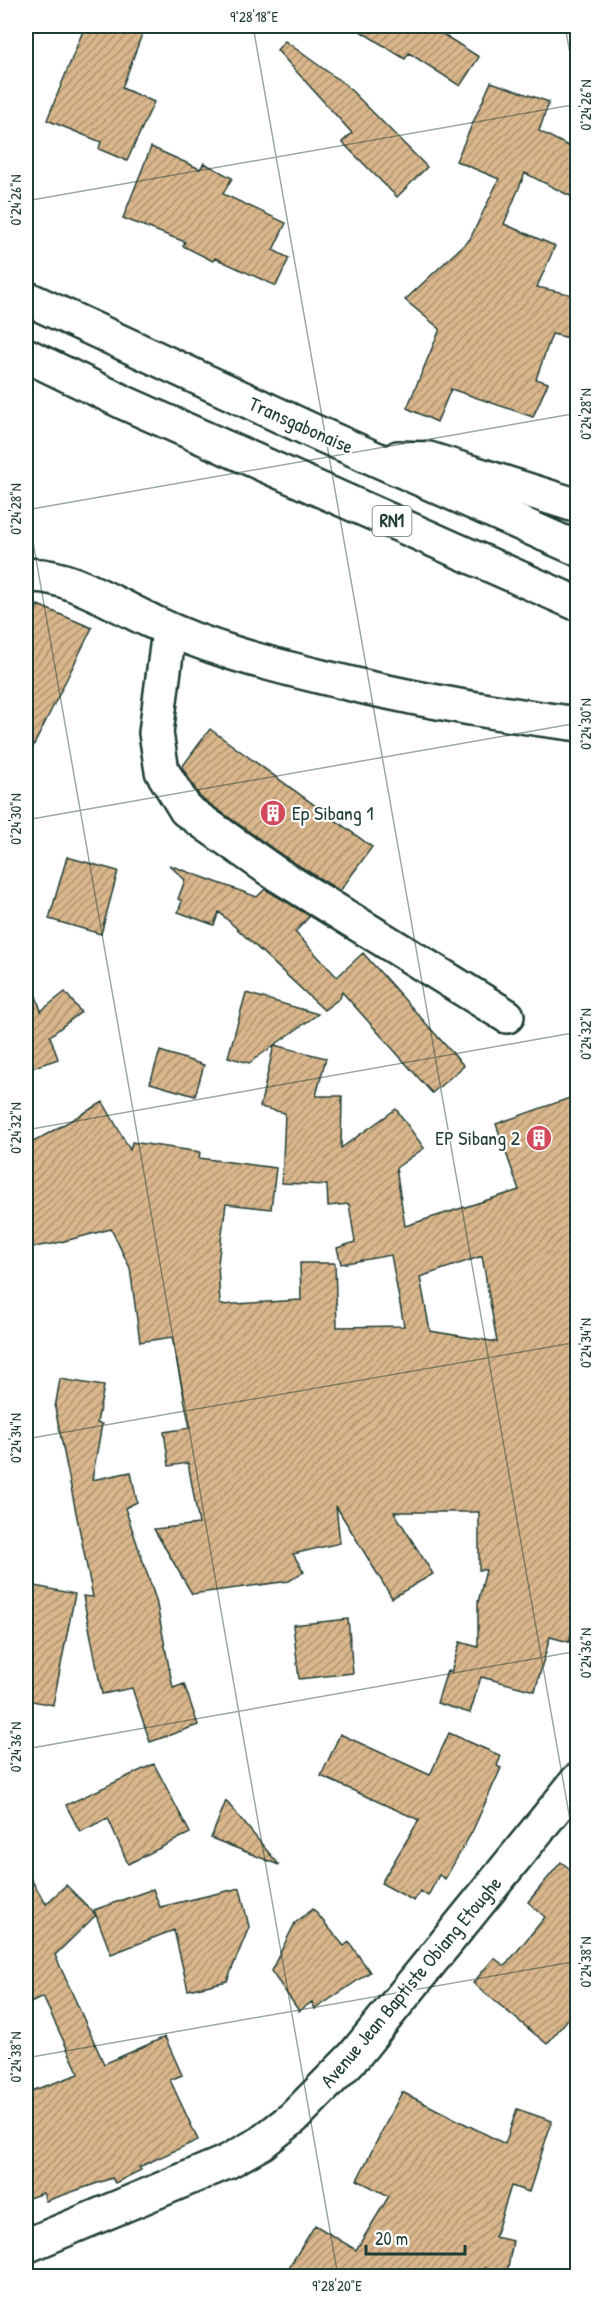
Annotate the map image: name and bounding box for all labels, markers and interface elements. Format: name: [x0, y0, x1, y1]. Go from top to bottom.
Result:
text: 9°28'18"E: [230, 6, 278, 27]
text: 0°24'26"N: [575, 80, 596, 130]
text: 0°24'26"N: [5, 175, 26, 225]
text: 0°24'28"N: [575, 388, 596, 440]
street label: Transgabonaise: [245, 389, 358, 460]
text: 0°24'28"N: [5, 483, 26, 535]
road number: RN1: [372, 506, 412, 536]
text: 0°24'30"N: [575, 698, 596, 750]
text: 0°24'30"N: [5, 793, 26, 845]
building icon: Ep Sibang 1: [258, 798, 288, 828]
place label: Ep Sibang 1: [292, 799, 374, 826]
text: 0°24'32"N: [575, 1008, 596, 1060]
text: 0°24'32"N: [5, 1102, 26, 1154]
building icon: EP Sibang 2: [524, 1123, 554, 1153]
place label: EP Sibang 2: [435, 1124, 521, 1151]
text: 0°24'34"N: [575, 1318, 596, 1368]
text: 0°24'34"N: [5, 1413, 26, 1463]
text: 0°24'36"N: [575, 1628, 596, 1678]
text: 0°24'36"N: [5, 1722, 26, 1772]
street label: Avenue Jean Baptiste Obiang Etoughe: [314, 1870, 507, 2093]
text: 0°24'38"N: [575, 1936, 596, 1988]
text: 0°24'38"N: [5, 2031, 26, 2083]
scale bar: [366, 2218, 465, 2256]
text: 20 m: [375, 2226, 408, 2251]
text: 9°28'20"E: [312, 2275, 362, 2296]

